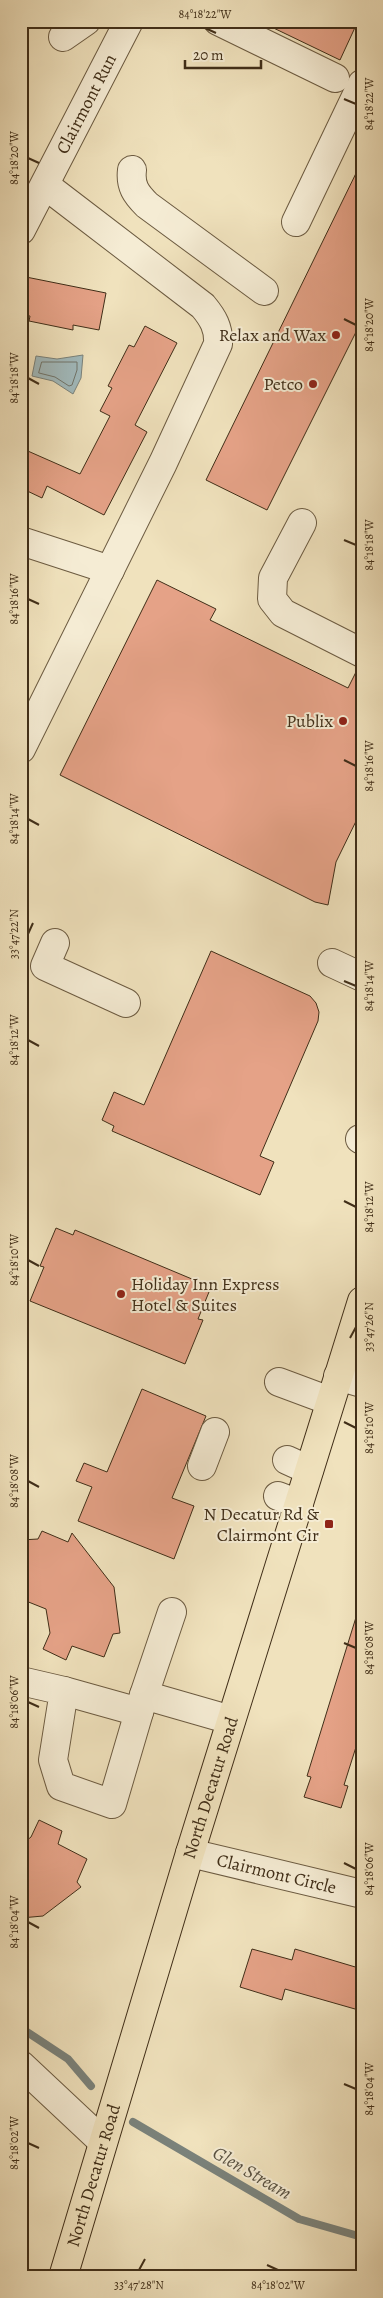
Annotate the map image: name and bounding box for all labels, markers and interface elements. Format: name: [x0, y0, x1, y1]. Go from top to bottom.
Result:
text: 84°18'22"W: [178, 6, 232, 22]
scale bar: [185, 38, 262, 70]
text: 20 m: [193, 45, 224, 65]
street label: Clairmont Run: [50, 50, 122, 158]
text: 84°18'22"W: [361, 77, 377, 131]
text: 84°18'20"W: [6, 130, 22, 185]
text: 84°18'20"W: [361, 297, 377, 352]
place label: Relax and Wax: [219, 323, 326, 347]
marker: Relax and Wax: [330, 329, 342, 341]
text: 84°18'18"W: [6, 351, 22, 404]
place label: Petco: [264, 372, 303, 396]
marker: Petco: [307, 378, 319, 390]
text: 84°18'18"W: [361, 518, 377, 571]
text: 84°18'16"W: [6, 573, 22, 625]
place label: Publix: [286, 709, 333, 733]
marker: Publix: [337, 715, 349, 727]
text: 84°18'16"W: [361, 740, 377, 792]
text: 84°18'14"W: [6, 793, 22, 845]
text: 33°47'22"N: [6, 909, 22, 959]
text: 84°18'14"W: [361, 960, 377, 1012]
text: 84°18'12"W: [6, 1013, 22, 1066]
text: 84°18'12"W: [361, 1180, 377, 1233]
text: 84°18'10"W: [6, 1233, 22, 1286]
place label: Holiday Inn Express Hotel & Suites: [131, 1272, 280, 1317]
marker: Holiday Inn Express Hotel & Suites: [115, 1288, 127, 1300]
text: 33°47'26"N: [361, 1302, 377, 1352]
text: 84°18'10"W: [361, 1401, 377, 1454]
text: 84°18'08"W: [6, 1453, 22, 1508]
place label: N Decatur Rd & Clairmont Cir: [204, 1502, 319, 1547]
marker: N Decatur Rd & Clairmont Cir: [323, 1518, 335, 1530]
text: 84°18'08"W: [361, 1620, 377, 1675]
text: 84°18'06"W: [6, 1674, 22, 1729]
street label: North Decatur Road: [177, 1713, 244, 1862]
text: 84°18'06"W: [361, 1841, 377, 1896]
street label: Clairmont Circle: [214, 1848, 339, 1899]
text: 84°18'04"W: [6, 1894, 22, 1949]
text: 84°18'04"W: [361, 2061, 377, 2116]
street label: North Decatur Road: [61, 2101, 126, 2250]
text: 84°18'02"W: [6, 2115, 22, 2170]
water label: Glen Stream: [208, 2140, 296, 2206]
text: 33°47'28"N: [114, 2277, 164, 2293]
text: 84°18'02"W: [251, 2277, 306, 2293]

